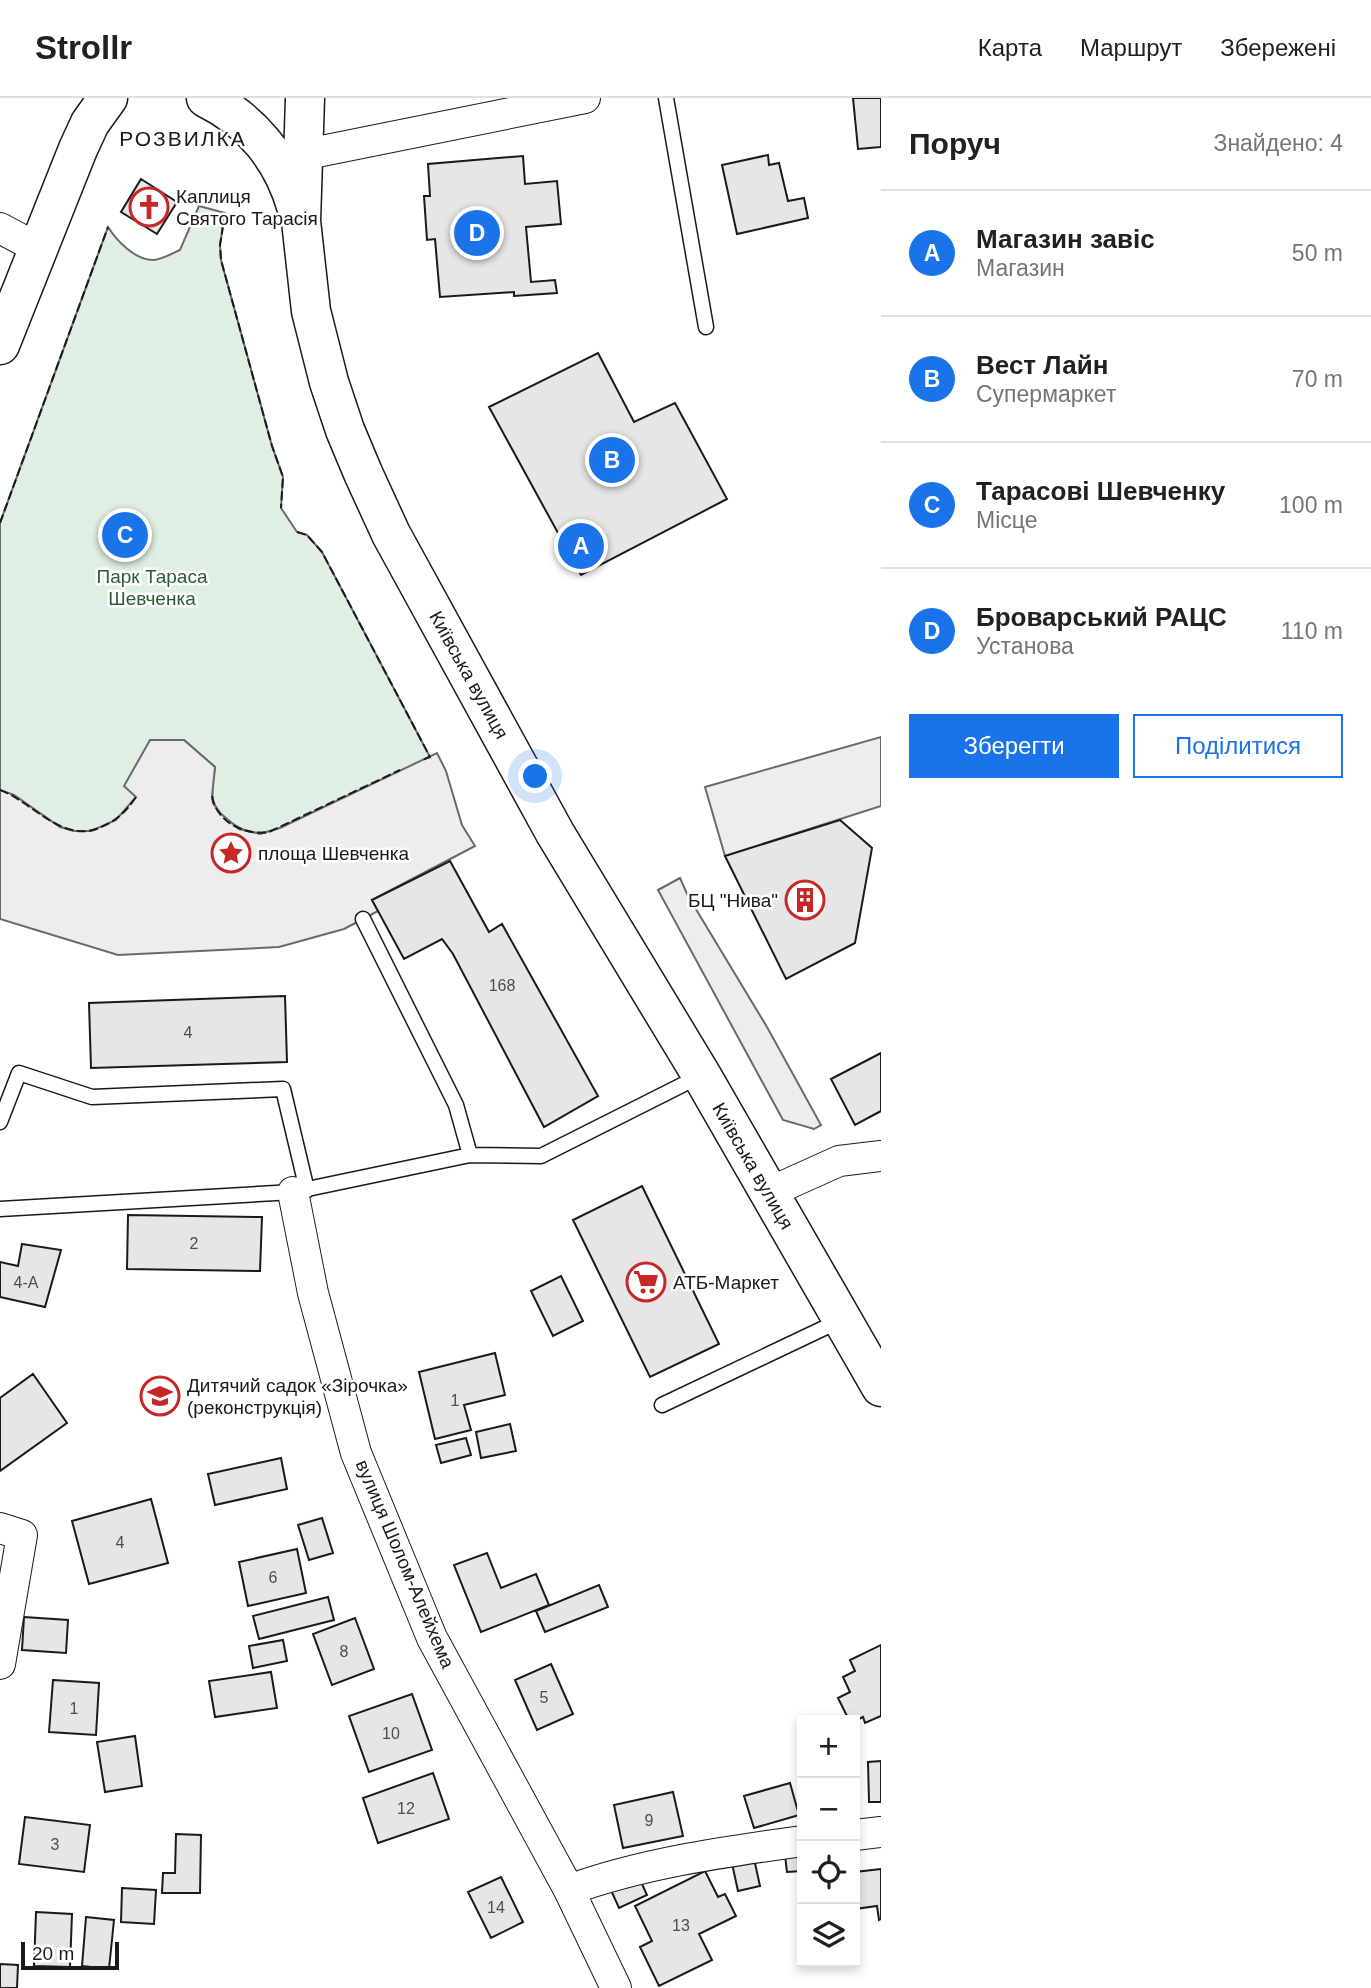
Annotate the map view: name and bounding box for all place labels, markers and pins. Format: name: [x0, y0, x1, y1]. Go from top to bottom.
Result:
church icon: Каплиця Святого Тарасія: [128, 186, 170, 228]
place label: Каплиця Святого Тарасія: [176, 186, 318, 229]
pin: D: [454, 207, 500, 259]
pin: B: [589, 434, 635, 486]
pin: C: [102, 509, 148, 561]
pin: A: [558, 520, 604, 572]
place icon: площа Шевченка: [210, 832, 252, 874]
place label: площа Шевченка: [258, 843, 410, 864]
building icon: БЦ "Нива": [784, 879, 826, 921]
place label: БЦ "Нива": [688, 890, 778, 911]
supermarket icon: АТБ-Маркет: [625, 1261, 667, 1303]
place label: АТБ-Маркет: [673, 1272, 779, 1293]
school or university icon: Дитячий садок «Зірочка» (реконструкція): [139, 1375, 181, 1417]
place label: Дитячий садок «Зірочка» (реконструкція): [187, 1375, 408, 1418]

